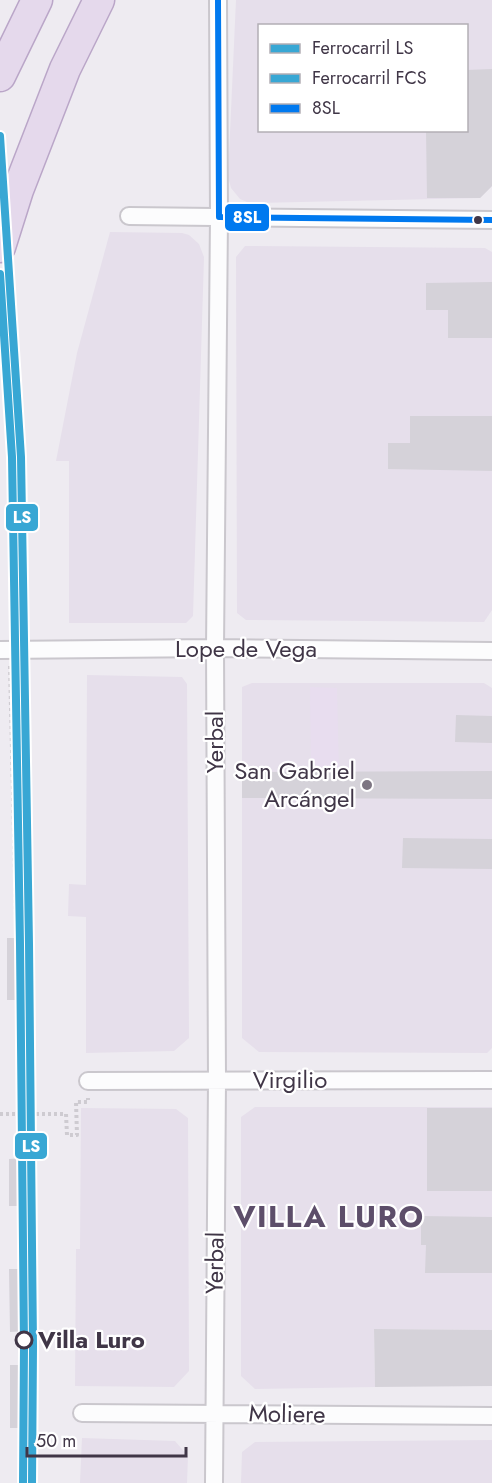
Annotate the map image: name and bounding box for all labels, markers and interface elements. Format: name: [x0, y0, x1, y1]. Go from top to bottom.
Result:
legend: [258, 24, 468, 132]
text: Ferrocarril LS: [312, 35, 414, 61]
text: Ferrocarril FCS: [312, 65, 427, 91]
text: 8SL: [312, 95, 340, 121]
line badge: 8SL: [224, 203, 270, 232]
text: 8SL: [233, 206, 262, 229]
unlabelled marker: [472, 214, 484, 226]
line badge: LS: [5, 503, 39, 532]
text: LS: [13, 506, 31, 529]
street label: Lope de Vega: [175, 631, 317, 666]
street label: Yerbal: [197, 711, 232, 773]
place label: San Gabriel Arcángel: [234, 753, 355, 816]
marker: San Gabriel Arcángel: [360, 778, 374, 792]
street label: Virgilio: [253, 1062, 327, 1097]
line badge: LS: [14, 1132, 48, 1160]
text: LS: [22, 1135, 40, 1158]
district label: VILLA LURO: [232, 1195, 425, 1238]
street label: Yerbal: [196, 1231, 233, 1294]
place label: Villa Luro: [37, 1322, 145, 1357]
marker: Villa Luro: [15, 1331, 33, 1349]
street label: Moliere: [248, 1395, 326, 1432]
scale bar: [27, 1420, 186, 1458]
text: 50 m: [36, 1428, 76, 1454]

